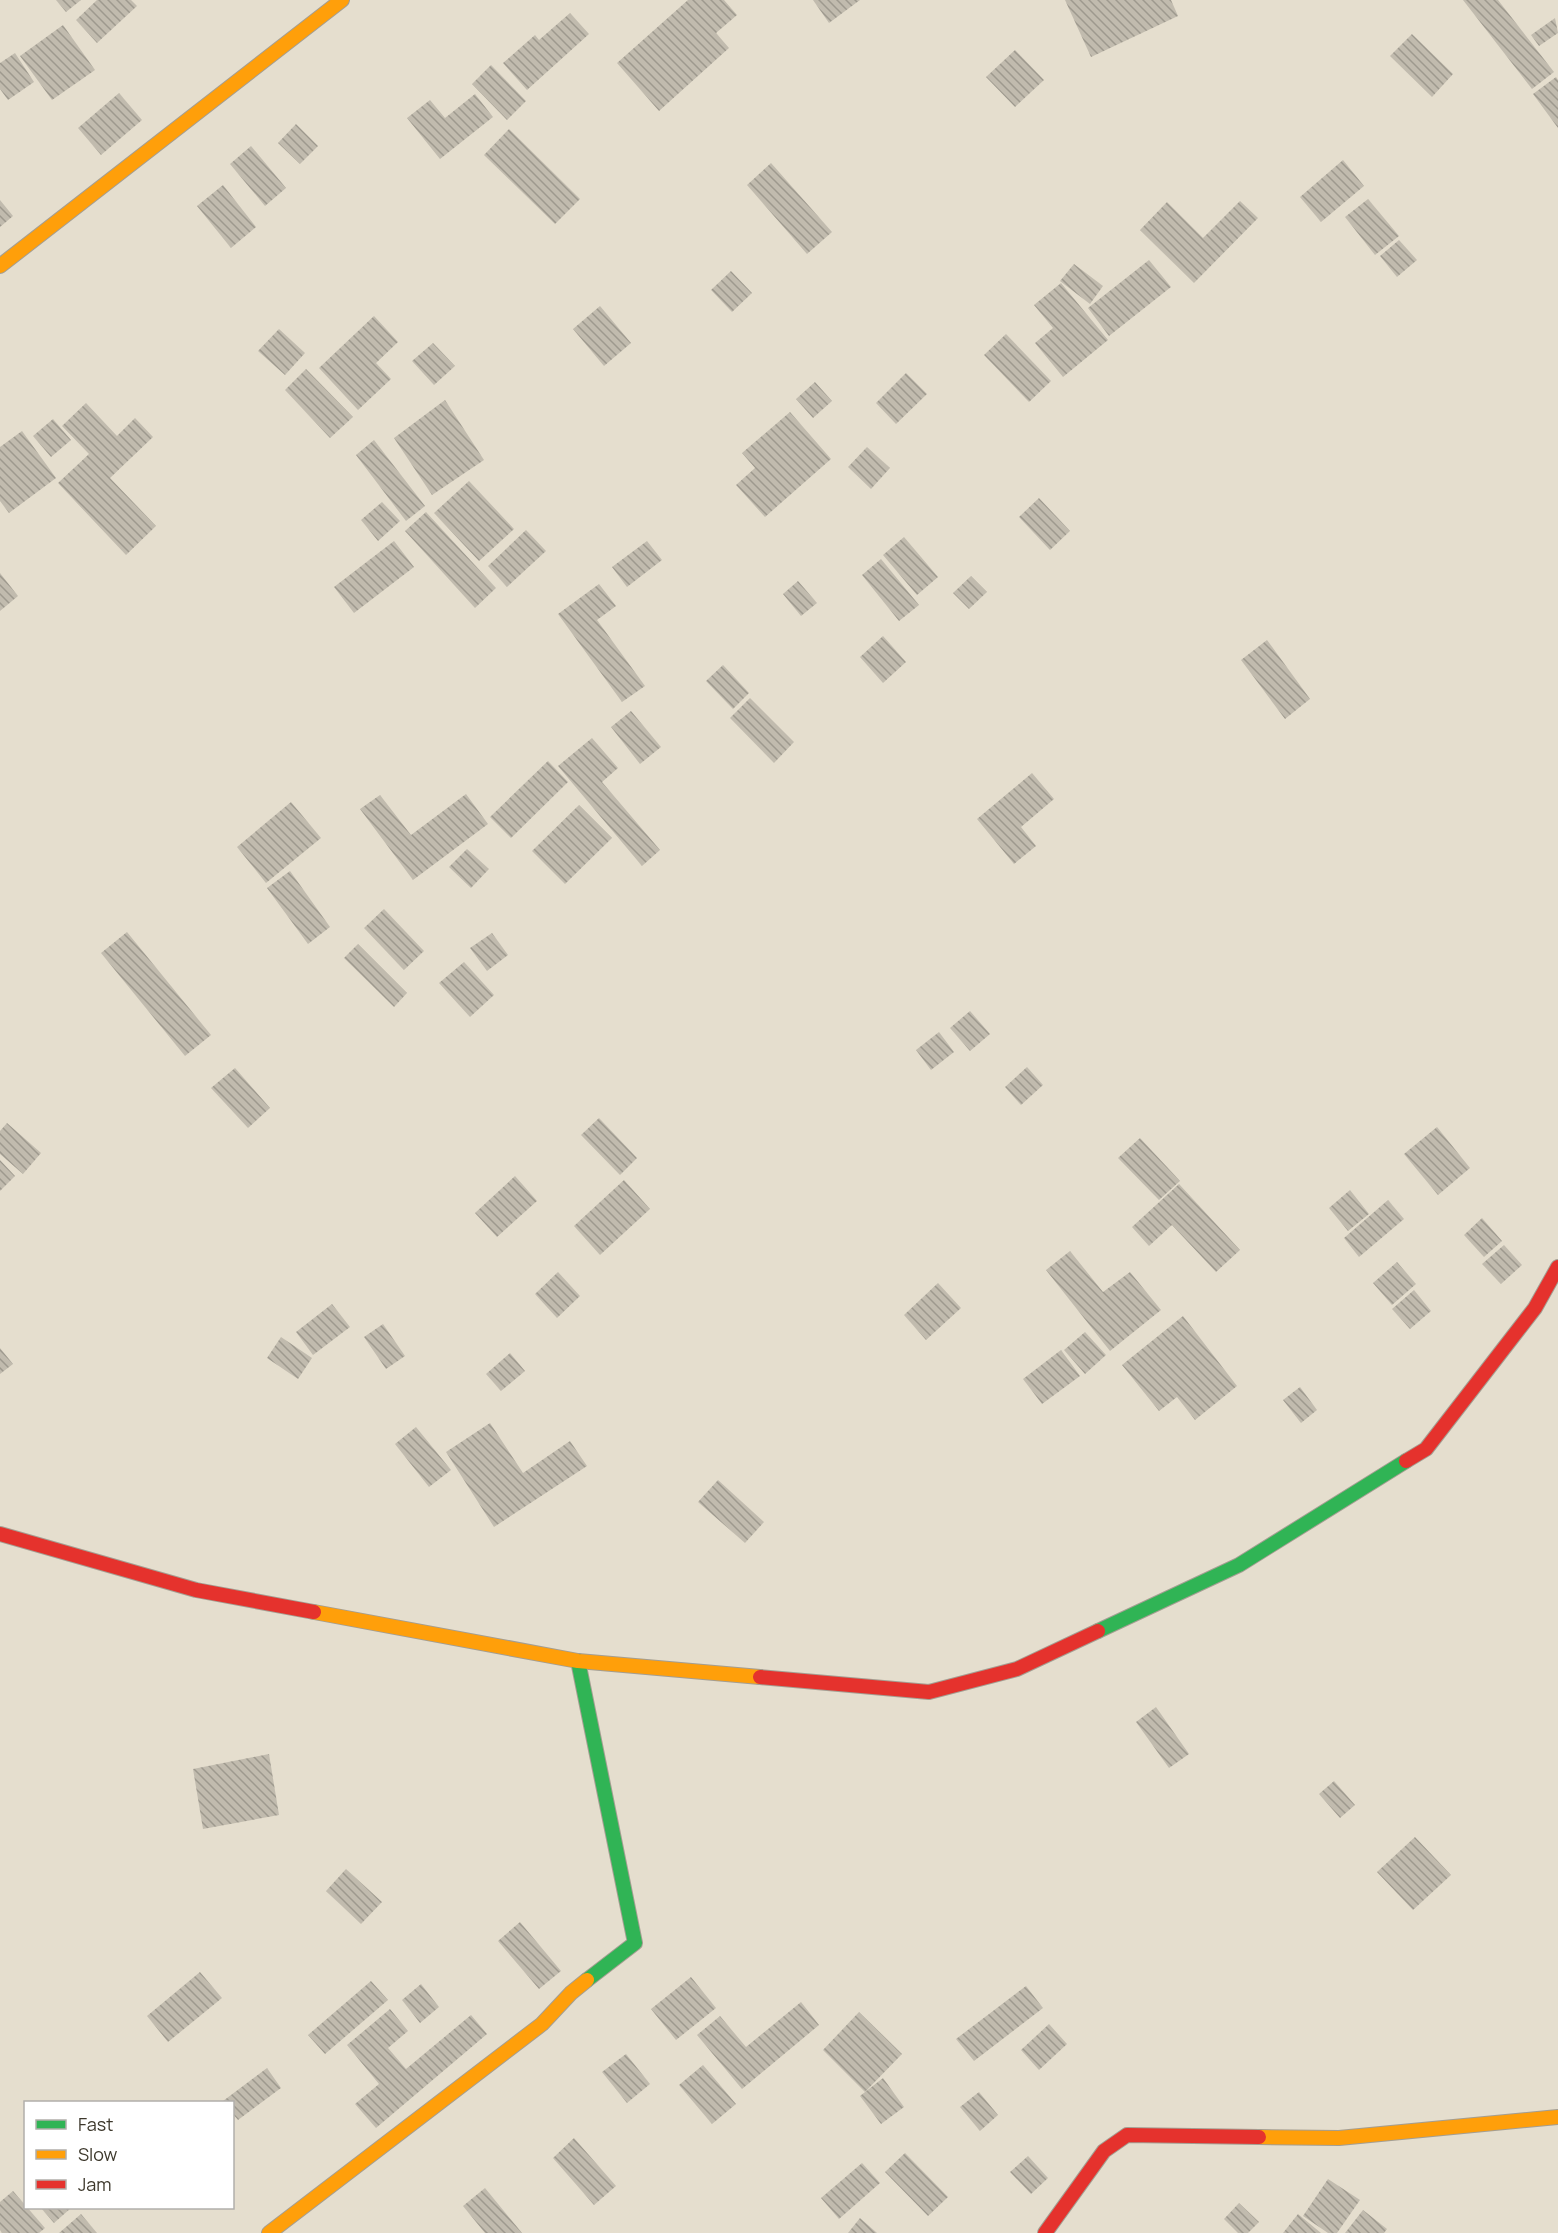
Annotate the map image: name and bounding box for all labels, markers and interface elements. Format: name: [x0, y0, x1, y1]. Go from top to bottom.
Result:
legend: [24, 2101, 234, 2209]
text: Fast: [78, 2112, 113, 2136]
text: Slow: [78, 2142, 118, 2166]
text: Jam: [78, 2172, 112, 2196]

